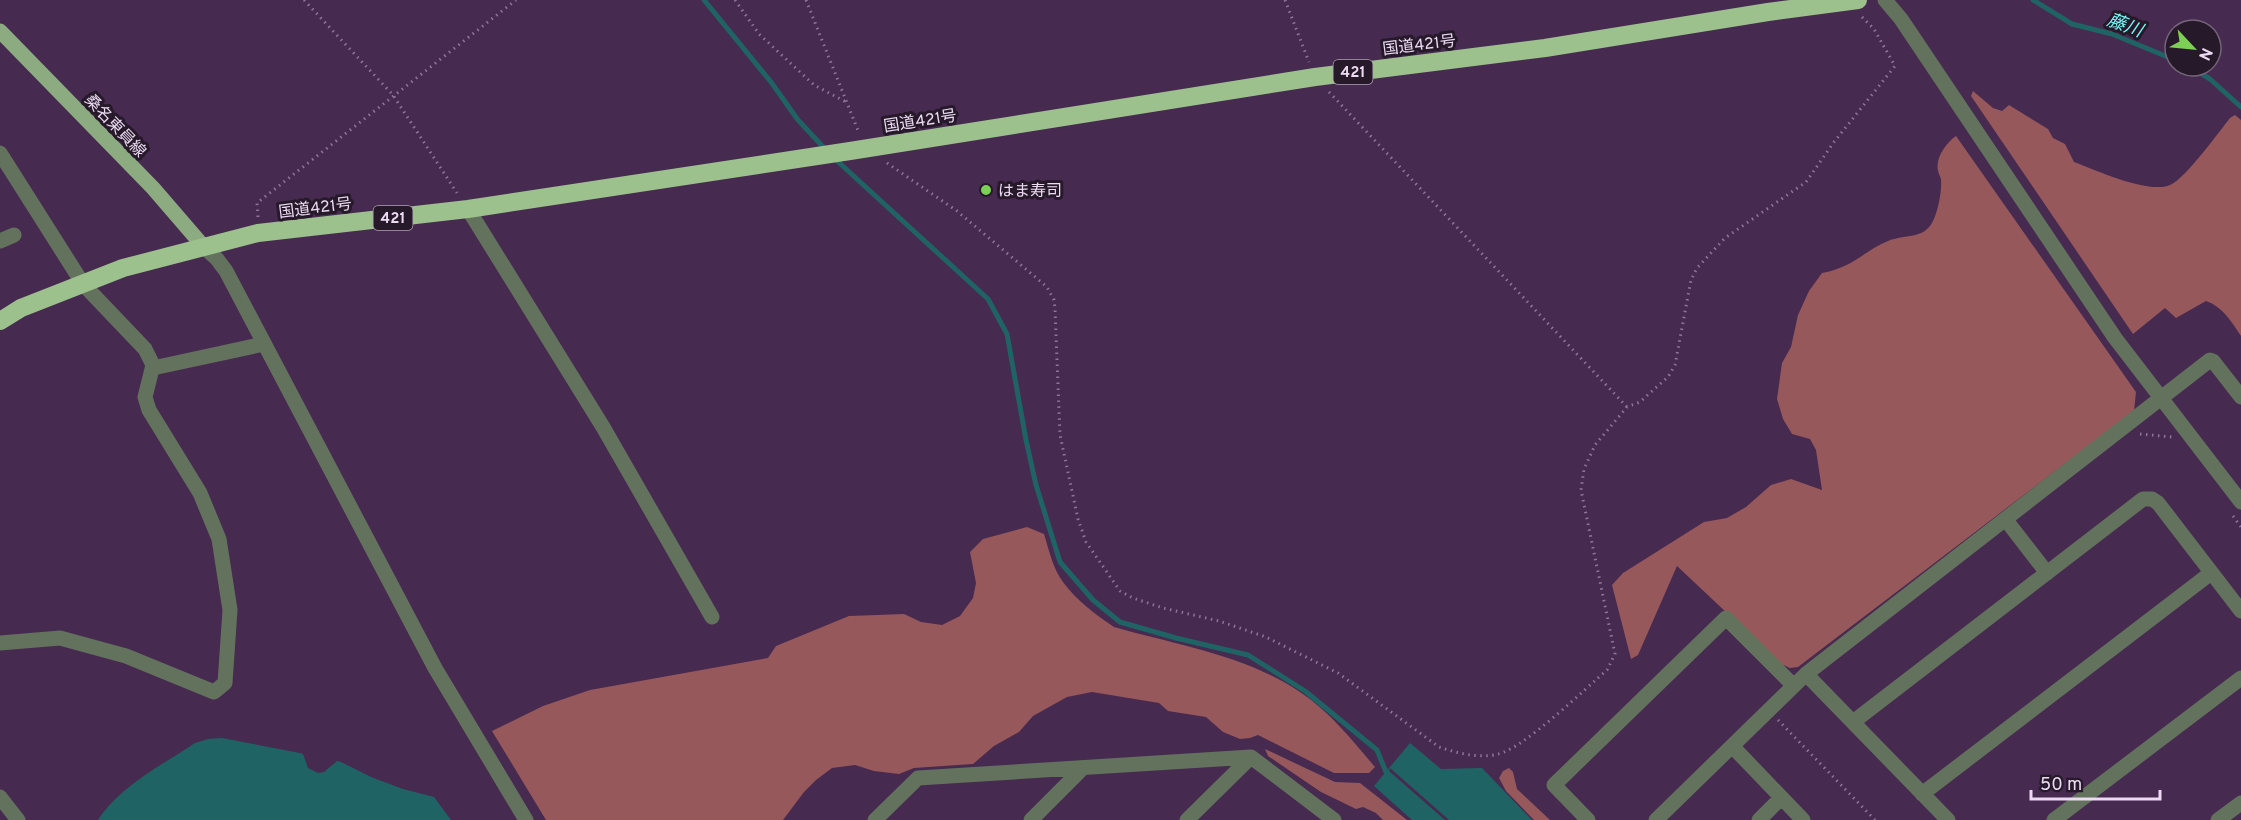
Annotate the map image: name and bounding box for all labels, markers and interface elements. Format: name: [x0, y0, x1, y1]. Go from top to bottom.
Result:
water label: 藤川: [2104, 9, 2147, 44]
north arrow: [2163, 18, 2223, 78]
street label: 国道421号: [1381, 32, 1457, 60]
text: N: [2193, 44, 2216, 63]
road number: 421: [1334, 60, 1372, 84]
street label: 桑名東員線: [80, 91, 150, 162]
street label: 国道421号: [882, 106, 958, 138]
place label: はま寿司: [998, 182, 1062, 202]
marker: はま寿司: [979, 183, 993, 197]
street label: 国道421号: [277, 195, 353, 223]
road number: 421: [374, 206, 412, 230]
scale bar: [2031, 763, 2160, 801]
text: 50 m: [2040, 774, 2082, 797]

